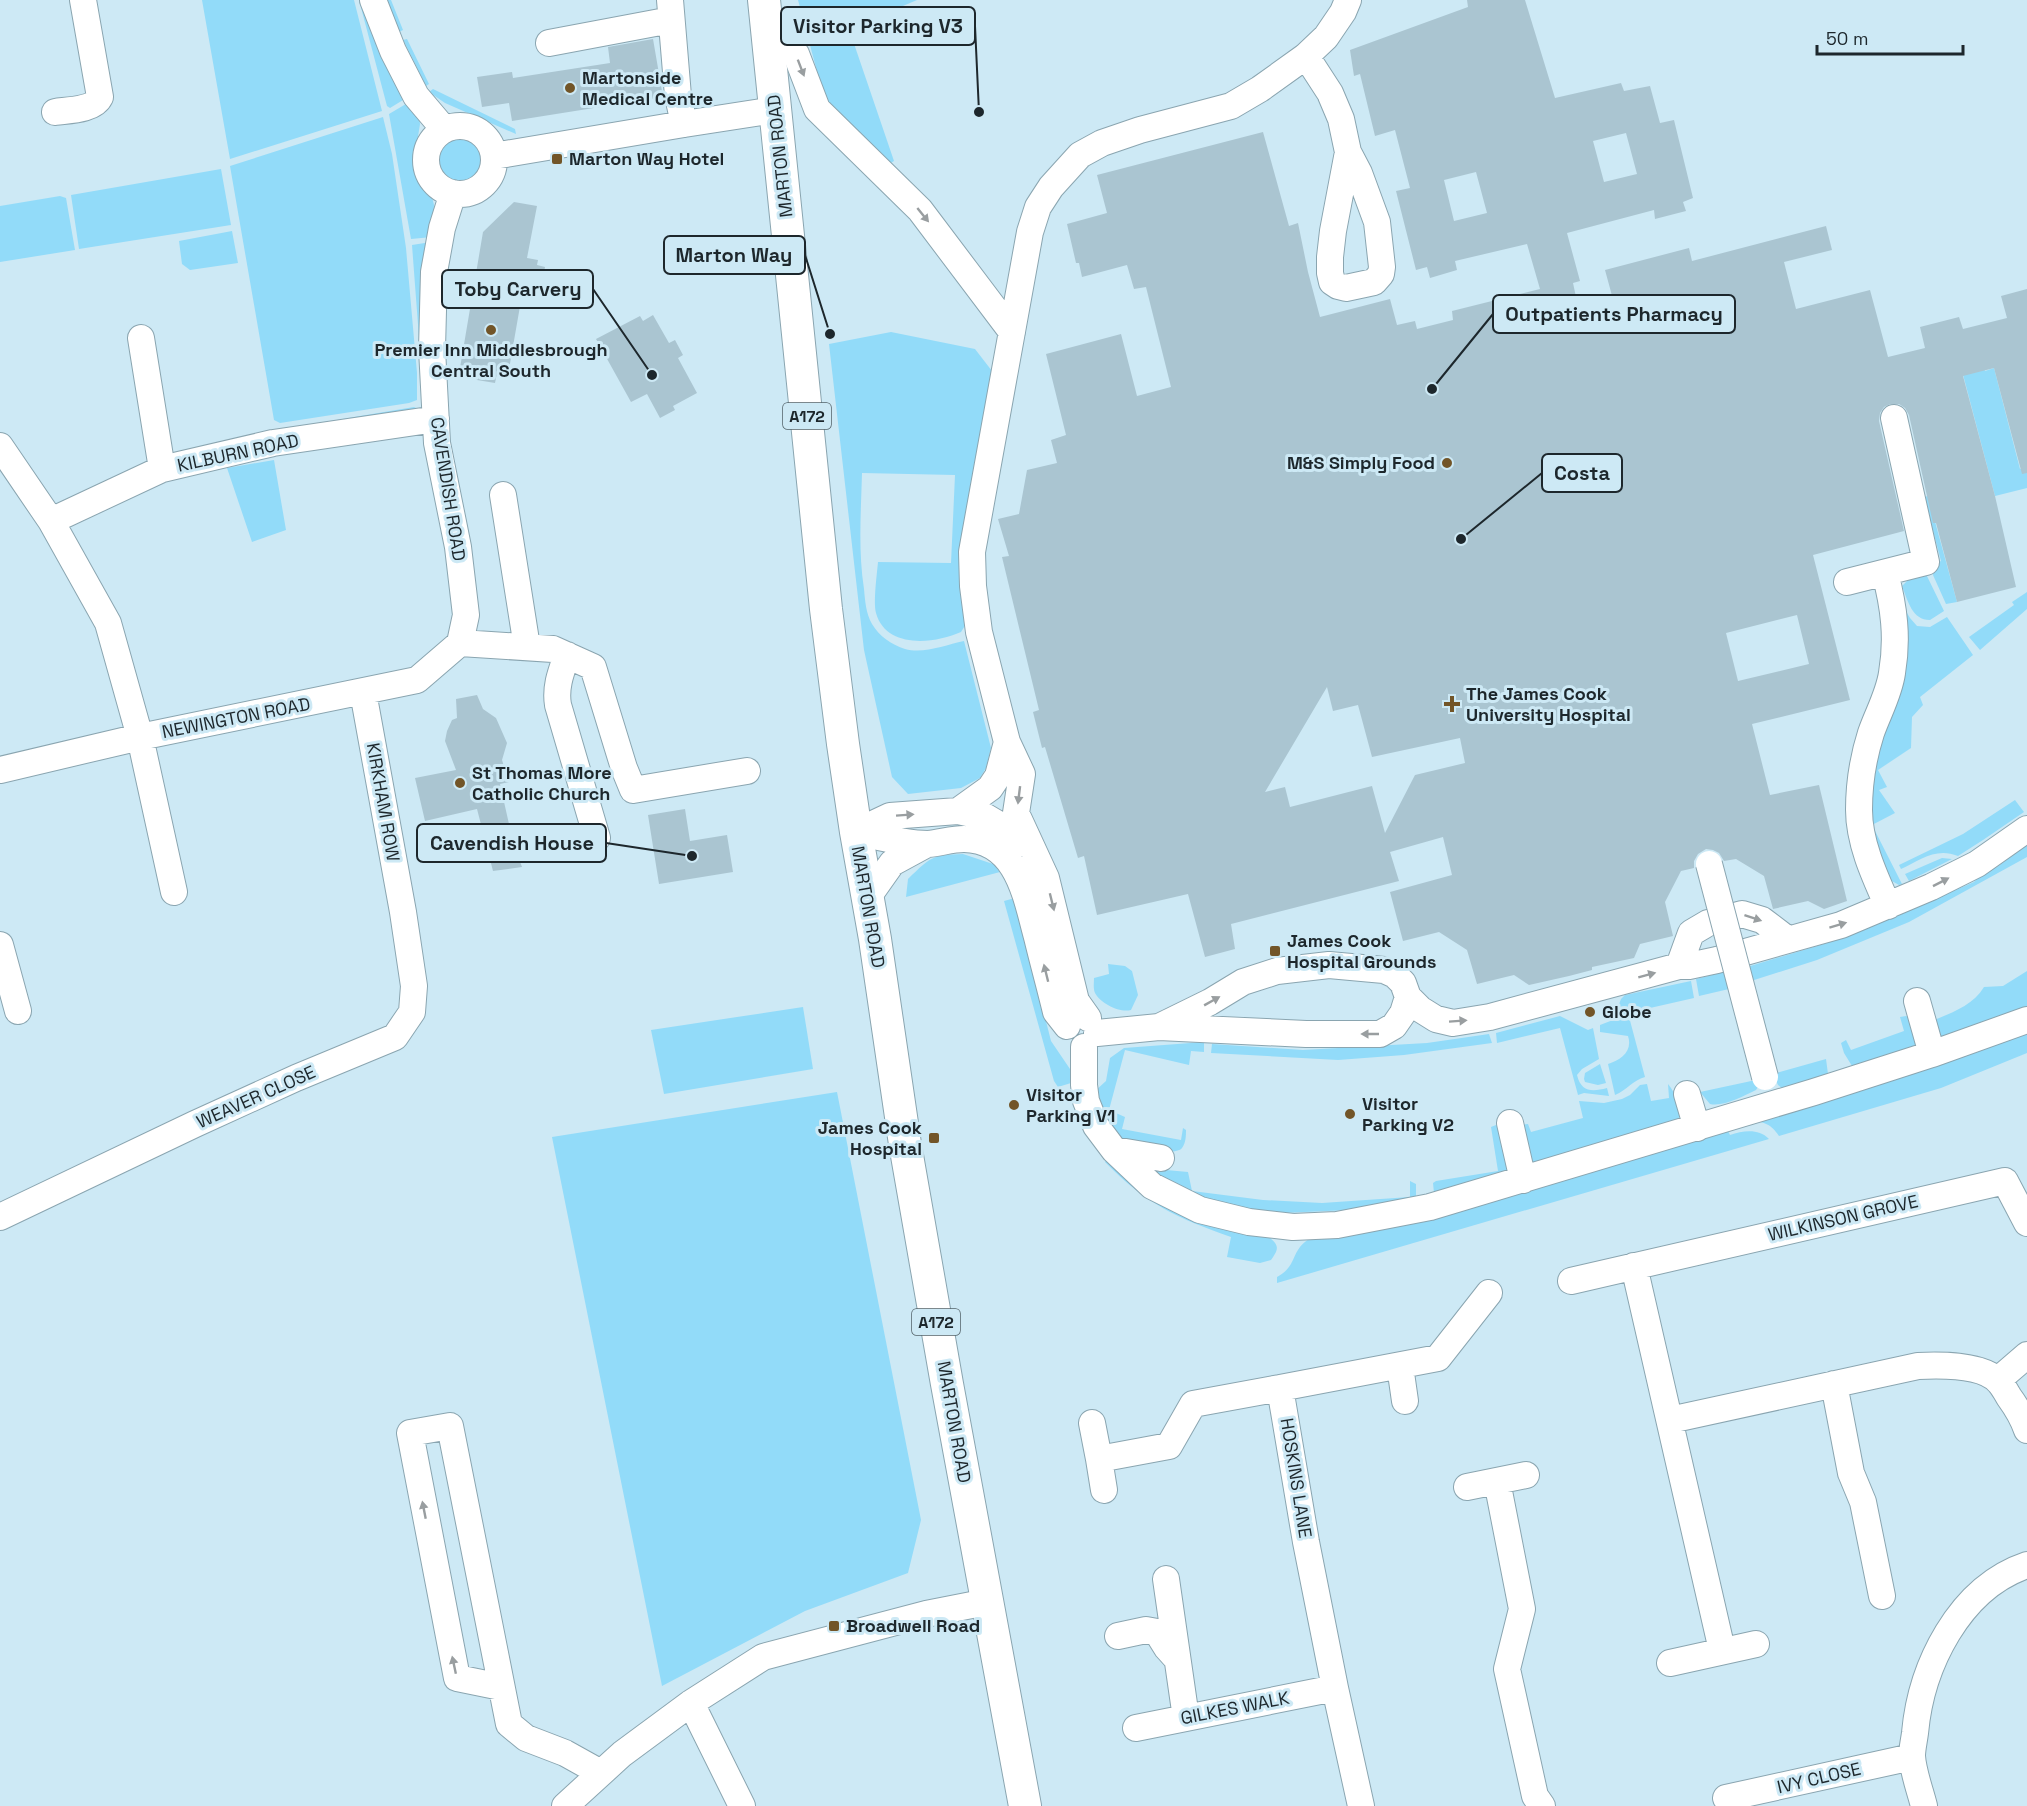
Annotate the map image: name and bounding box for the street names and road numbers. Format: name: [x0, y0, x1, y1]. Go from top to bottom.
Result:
street label: MARTON ROAD: [762, 94, 797, 219]
road number: A172: [783, 403, 831, 429]
street label: CAVENDISH ROAD: [426, 415, 471, 563]
street label: KILBURN ROAD: [175, 428, 301, 477]
street label: NEWINGTON ROAD: [160, 692, 312, 743]
street label: KIRKHAM ROW: [362, 741, 405, 863]
street label: MARTON ROAD: [846, 844, 891, 970]
street label: WEAVER CLOSE: [193, 1060, 319, 1133]
street label: WILKINSON GROVE: [1766, 1189, 1920, 1246]
road number: A172: [912, 1309, 960, 1335]
street label: MARTON ROAD: [932, 1359, 977, 1485]
street label: HOSKINS LANE: [1276, 1416, 1317, 1540]
street label: GILKES WALK: [1179, 1686, 1291, 1729]
street label: IVY CLOSE: [1775, 1757, 1863, 1798]

